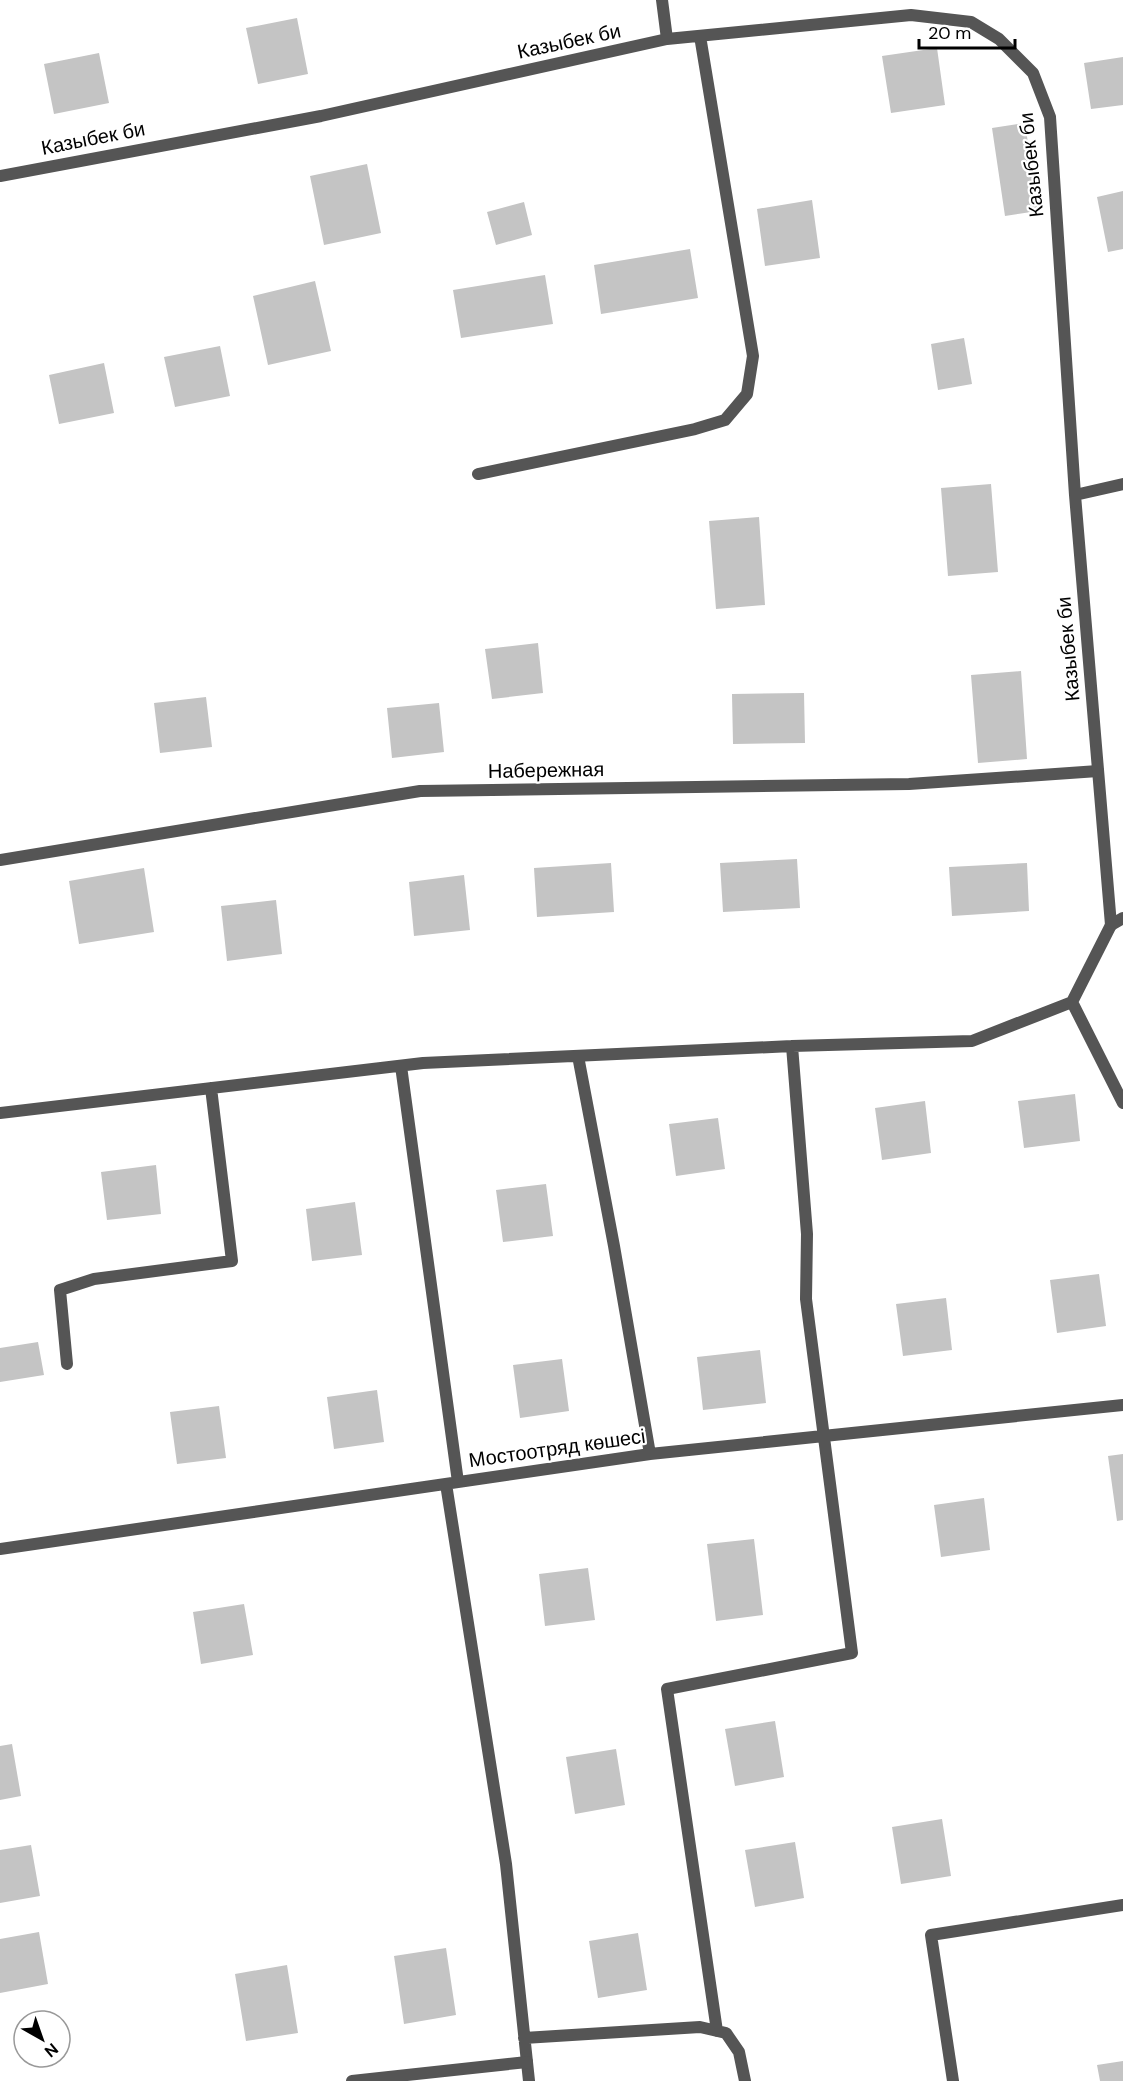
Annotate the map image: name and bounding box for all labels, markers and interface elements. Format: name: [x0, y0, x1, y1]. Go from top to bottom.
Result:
scale bar: [919, 12, 1015, 50]
street label: Казыбек би: [515, 17, 623, 65]
text: 20 m: [928, 21, 971, 45]
street label: Казыбек би: [1013, 111, 1049, 219]
street label: Казыбек би: [39, 115, 147, 161]
street label: Казыбек би: [1050, 595, 1086, 703]
street label: Набережная: [488, 756, 604, 784]
street label: Мостоотряд көшесі: [467, 1423, 647, 1473]
north arrow: [12, 2009, 72, 2069]
text: N: [40, 2038, 63, 2062]

